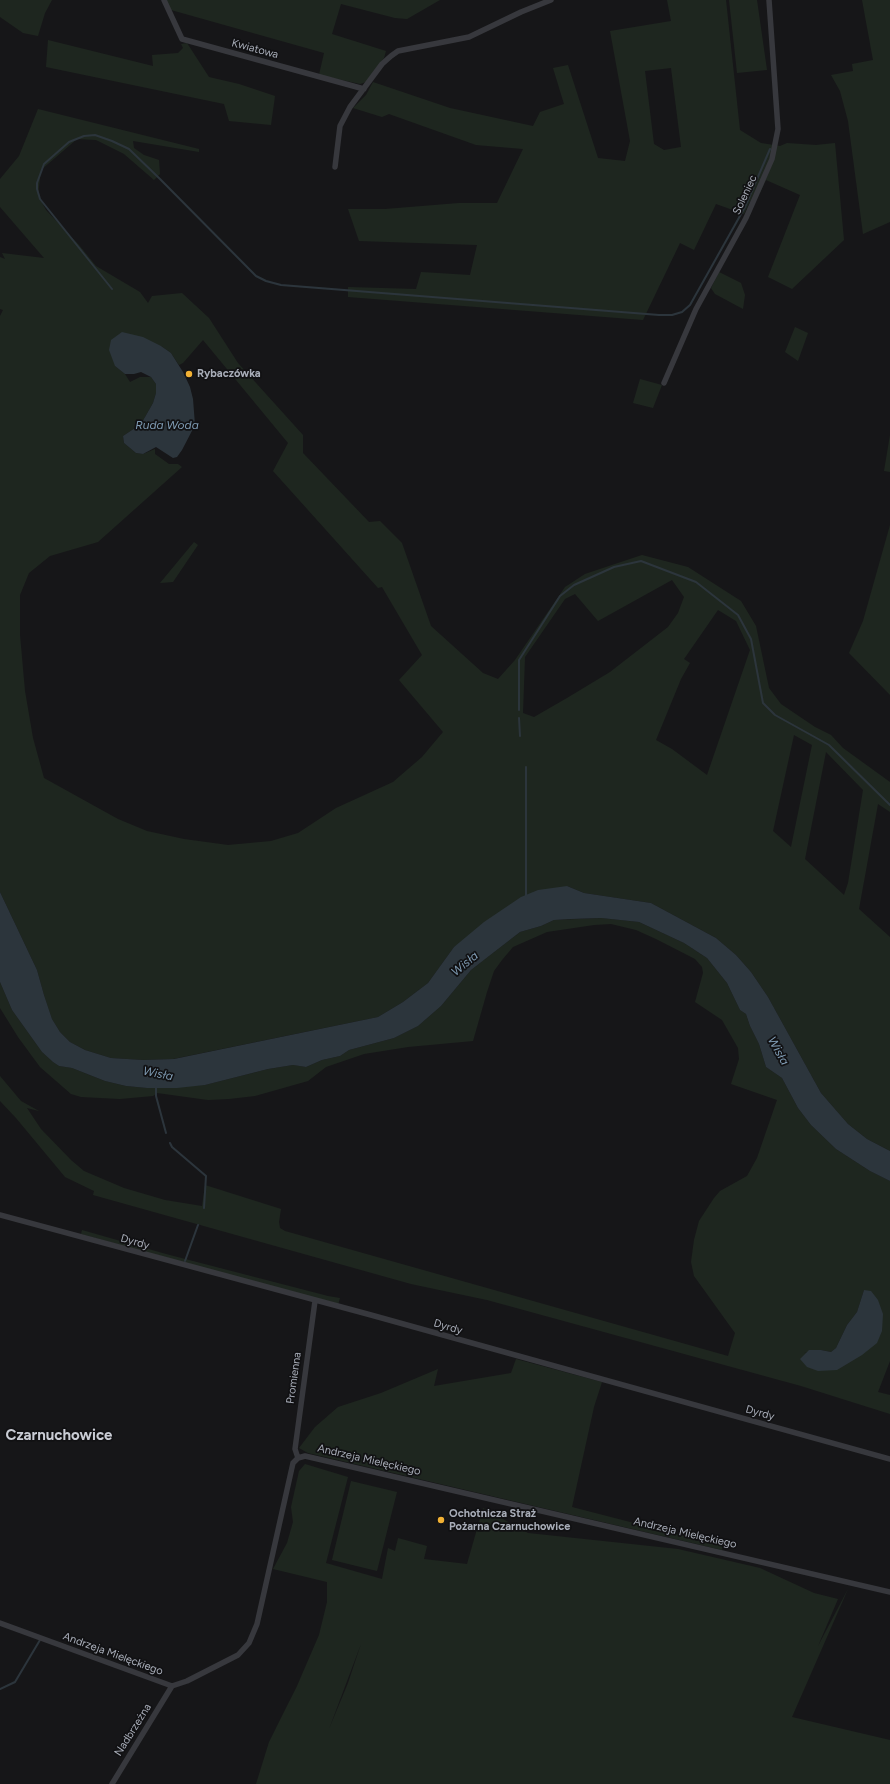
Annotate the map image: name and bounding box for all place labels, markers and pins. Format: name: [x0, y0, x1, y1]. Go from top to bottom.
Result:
place label: Rybaczówka: [197, 367, 261, 381]
marker: Rybaczówka: [184, 369, 194, 379]
place label: Ochotnicza Straż Pożarna Czarnuchowice: [449, 1507, 570, 1533]
marker: Ochotnicza Straż Pożarna Czarnuchowice: [436, 1515, 446, 1525]

